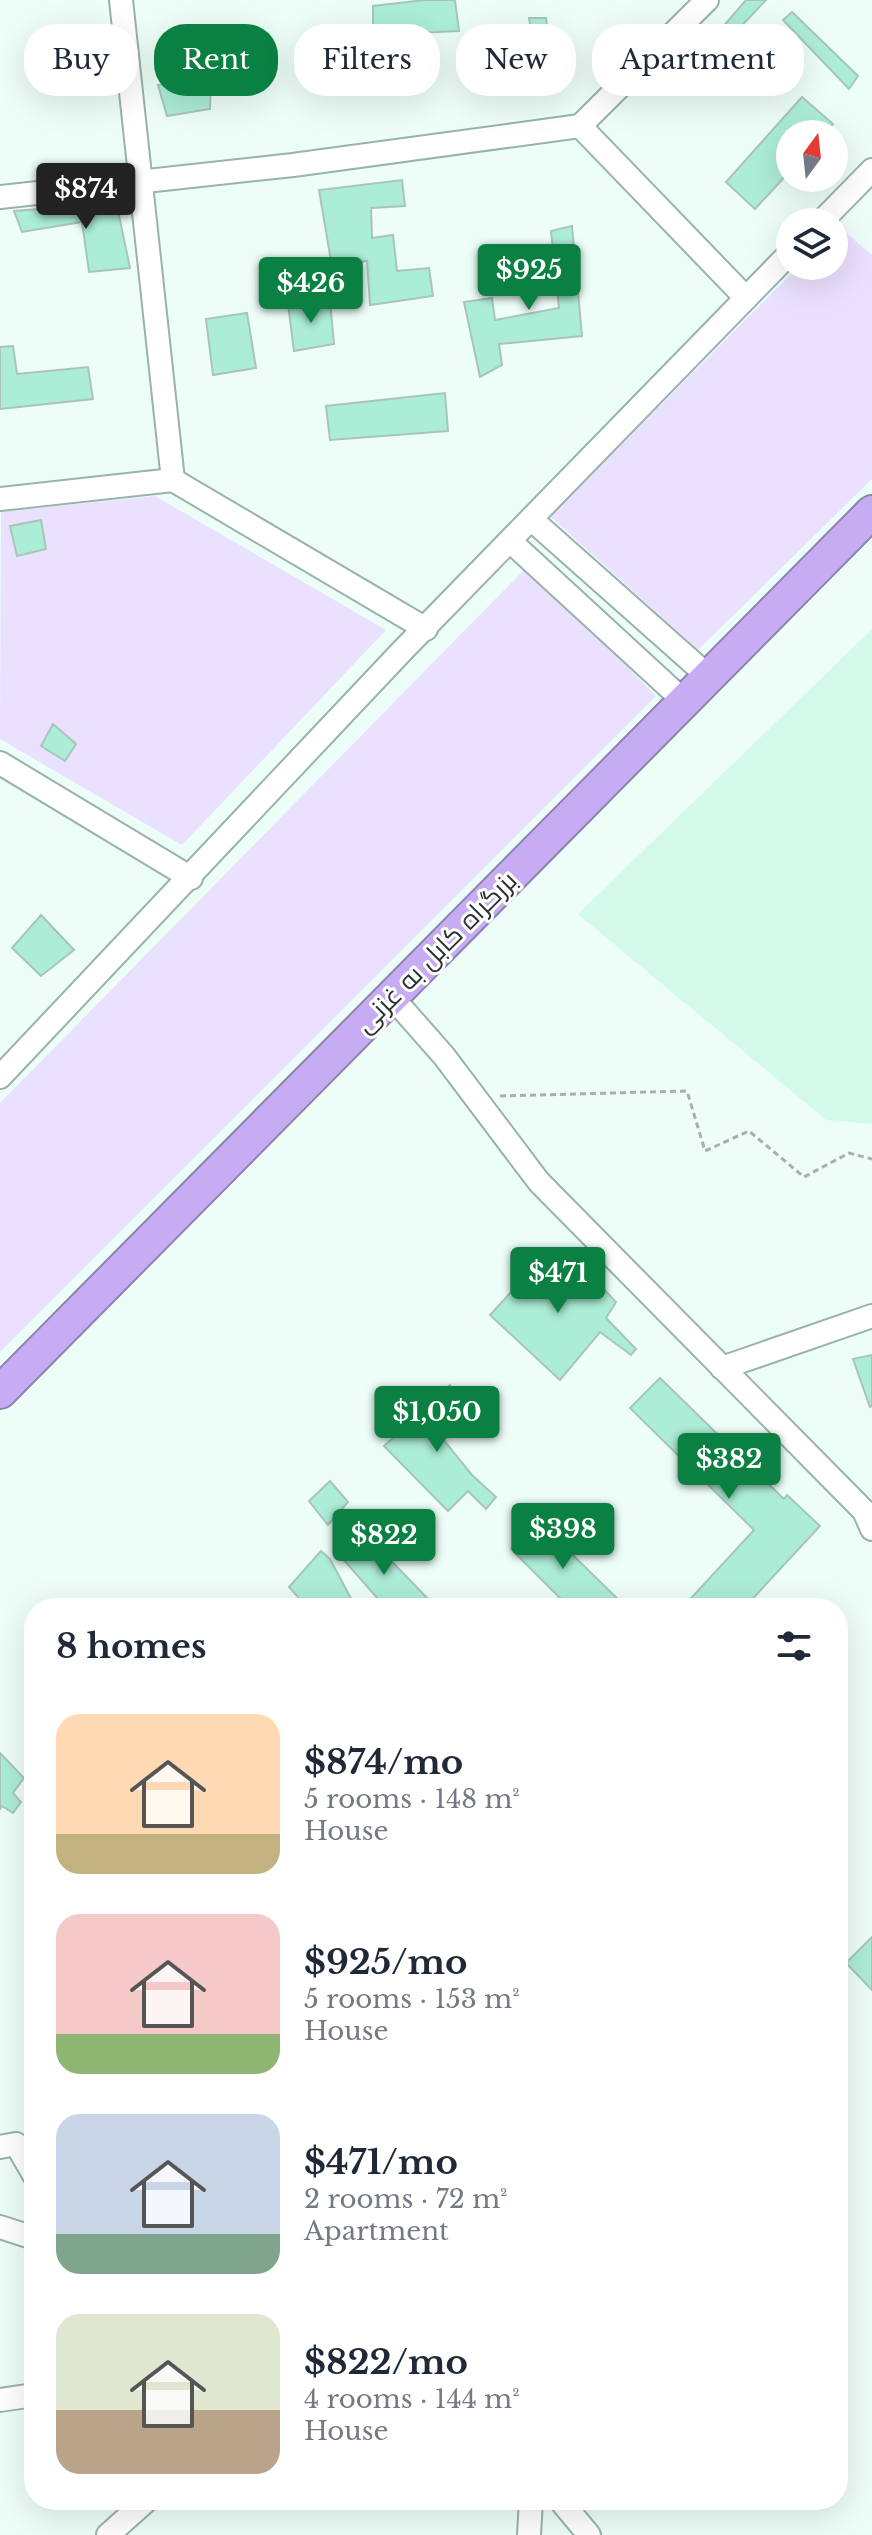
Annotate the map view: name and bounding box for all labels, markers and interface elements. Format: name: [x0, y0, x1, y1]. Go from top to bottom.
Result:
chip: Buy: [24, 24, 138, 96]
chip: Rent: [154, 24, 278, 96]
chip: Filters: [294, 24, 440, 96]
chip: New: [456, 24, 576, 96]
chip: Apartment: [592, 24, 804, 96]
north arrow: [776, 120, 848, 192]
map controls: [776, 120, 848, 280]
pin: $874: [39, 163, 133, 231]
text: $874: [54, 173, 118, 205]
button: layers: [776, 208, 848, 280]
pin: $925: [482, 244, 576, 312]
text: $925: [496, 254, 562, 286]
pin: $426: [264, 257, 358, 325]
text: $426: [277, 267, 345, 299]
street label: بزرگراه کابل به غزنی: [348, 864, 524, 1040]
pin: $471: [511, 1247, 605, 1315]
text: $471: [528, 1257, 588, 1289]
pin: $1,050: [372, 1386, 502, 1454]
text: $1,050: [392, 1396, 482, 1428]
pin: $382: [682, 1433, 776, 1501]
text: $382: [696, 1443, 762, 1475]
pin: $398: [516, 1503, 610, 1571]
pin: $822: [337, 1509, 431, 1577]
text: $398: [529, 1513, 597, 1545]
text: $822: [350, 1519, 418, 1551]
icon: filters: [772, 1624, 816, 1668]
text: 8 homes: [56, 1625, 207, 1667]
text: $874/mo: [304, 1741, 463, 1783]
icon: home: [120, 1746, 216, 1842]
text: 5 rooms · 148 m²: [304, 1783, 520, 1815]
text: House: [304, 1815, 388, 1847]
text: $925/mo: [304, 1941, 467, 1983]
icon: home: [120, 1946, 216, 2042]
text: 5 rooms · 153 m²: [304, 1983, 520, 2015]
text: House: [304, 2015, 388, 2047]
text: $471/mo: [304, 2141, 458, 2183]
icon: home: [120, 2146, 216, 2242]
text: 2 rooms · 72 m²: [304, 2183, 507, 2215]
text: Apartment: [304, 2215, 449, 2247]
text: $822/mo: [304, 2341, 468, 2383]
icon: home: [120, 2346, 216, 2442]
text: 4 rooms · 144 m²: [304, 2383, 520, 2415]
text: House: [304, 2415, 388, 2447]

